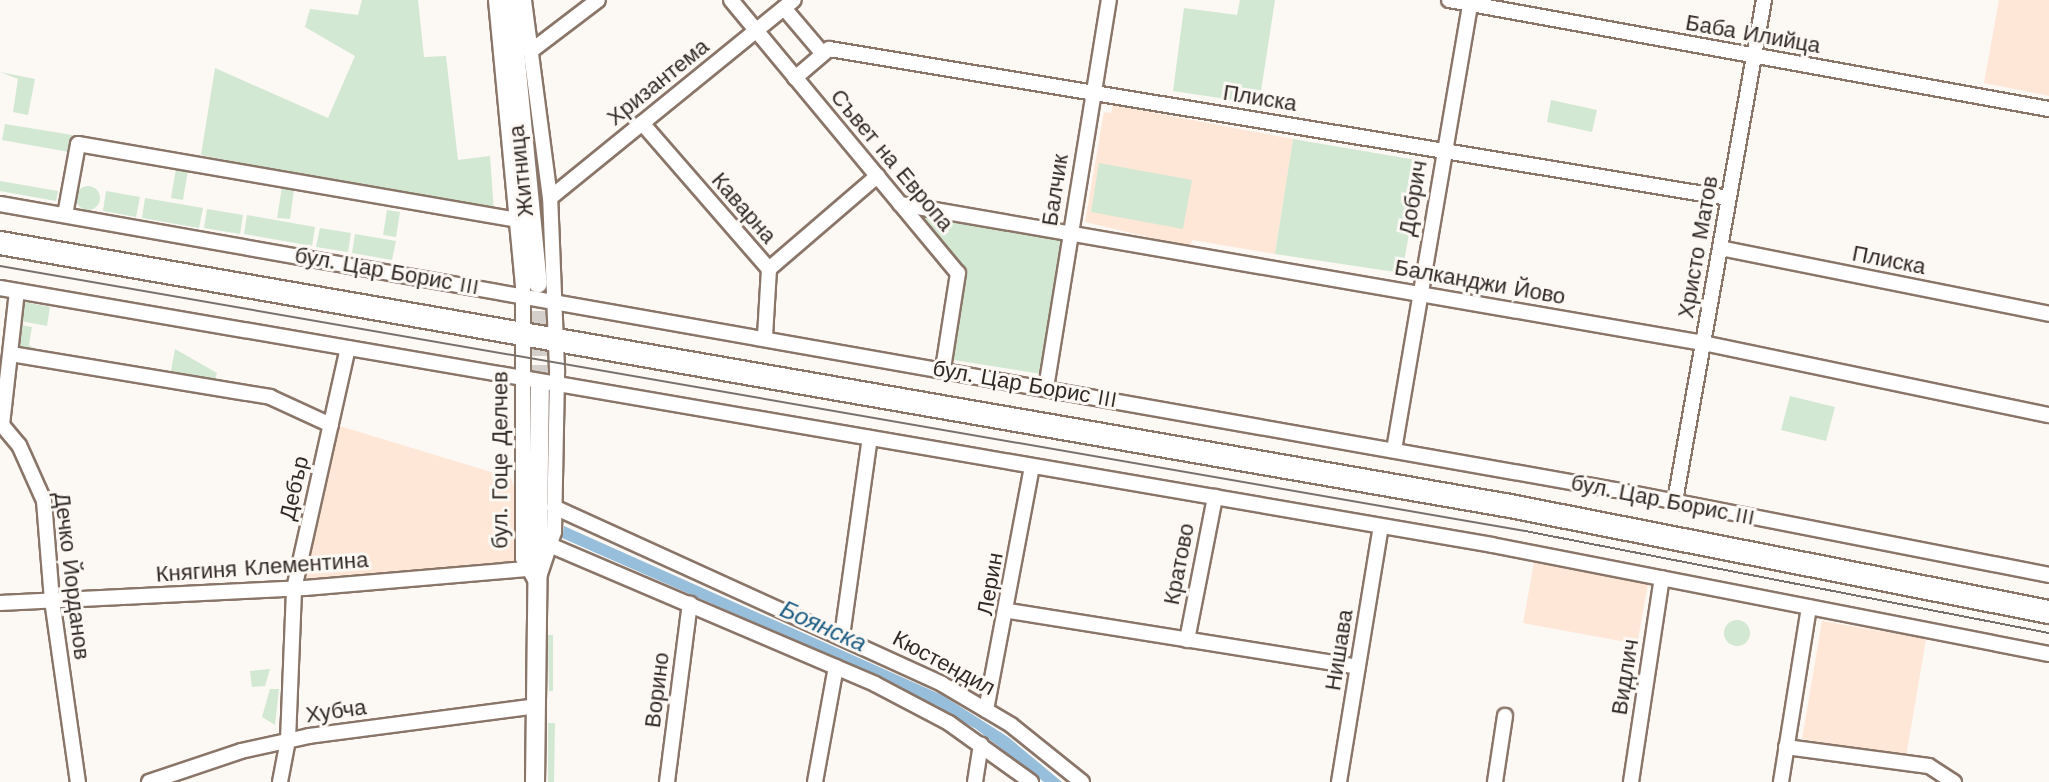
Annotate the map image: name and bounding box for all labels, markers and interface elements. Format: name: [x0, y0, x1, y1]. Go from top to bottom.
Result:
street label: Баба Илийца: [1683, 9, 1823, 59]
street label: Хризантема: [602, 33, 714, 131]
street label: Плиска: [1221, 79, 1299, 117]
street label: Съвет на Европа: [825, 84, 959, 236]
street label: Житница: [503, 124, 539, 218]
street label: Балчик: [1036, 152, 1074, 228]
street label: Добрич: [1393, 158, 1433, 238]
street label: Каварна: [706, 167, 782, 249]
street label: Христо Матов: [1673, 174, 1723, 320]
street label: Плиска: [1850, 240, 1928, 280]
street label: бул. Цар Борис III: [293, 242, 481, 300]
street label: Балканджи Йово: [1392, 254, 1568, 310]
street label: бул. Цар Борис III: [931, 355, 1119, 413]
street label: бул. Гоце Делчев: [487, 371, 513, 549]
street label: Дебър: [274, 453, 314, 523]
street label: бул. Цар Борис III: [1569, 469, 1757, 531]
street label: Дечко Йорданов: [49, 491, 95, 661]
street label: Кратово: [1158, 521, 1200, 607]
street label: Княгиня Клементина: [155, 546, 369, 588]
street label: Лерин: [972, 551, 1008, 617]
water label: Боянска: [776, 595, 870, 659]
street label: Нишава: [1320, 608, 1358, 692]
street label: Кюстендил: [888, 625, 1000, 701]
street label: Видлич: [1606, 637, 1644, 717]
street label: Ворино: [639, 651, 675, 729]
street label: Хубча: [304, 694, 368, 728]

